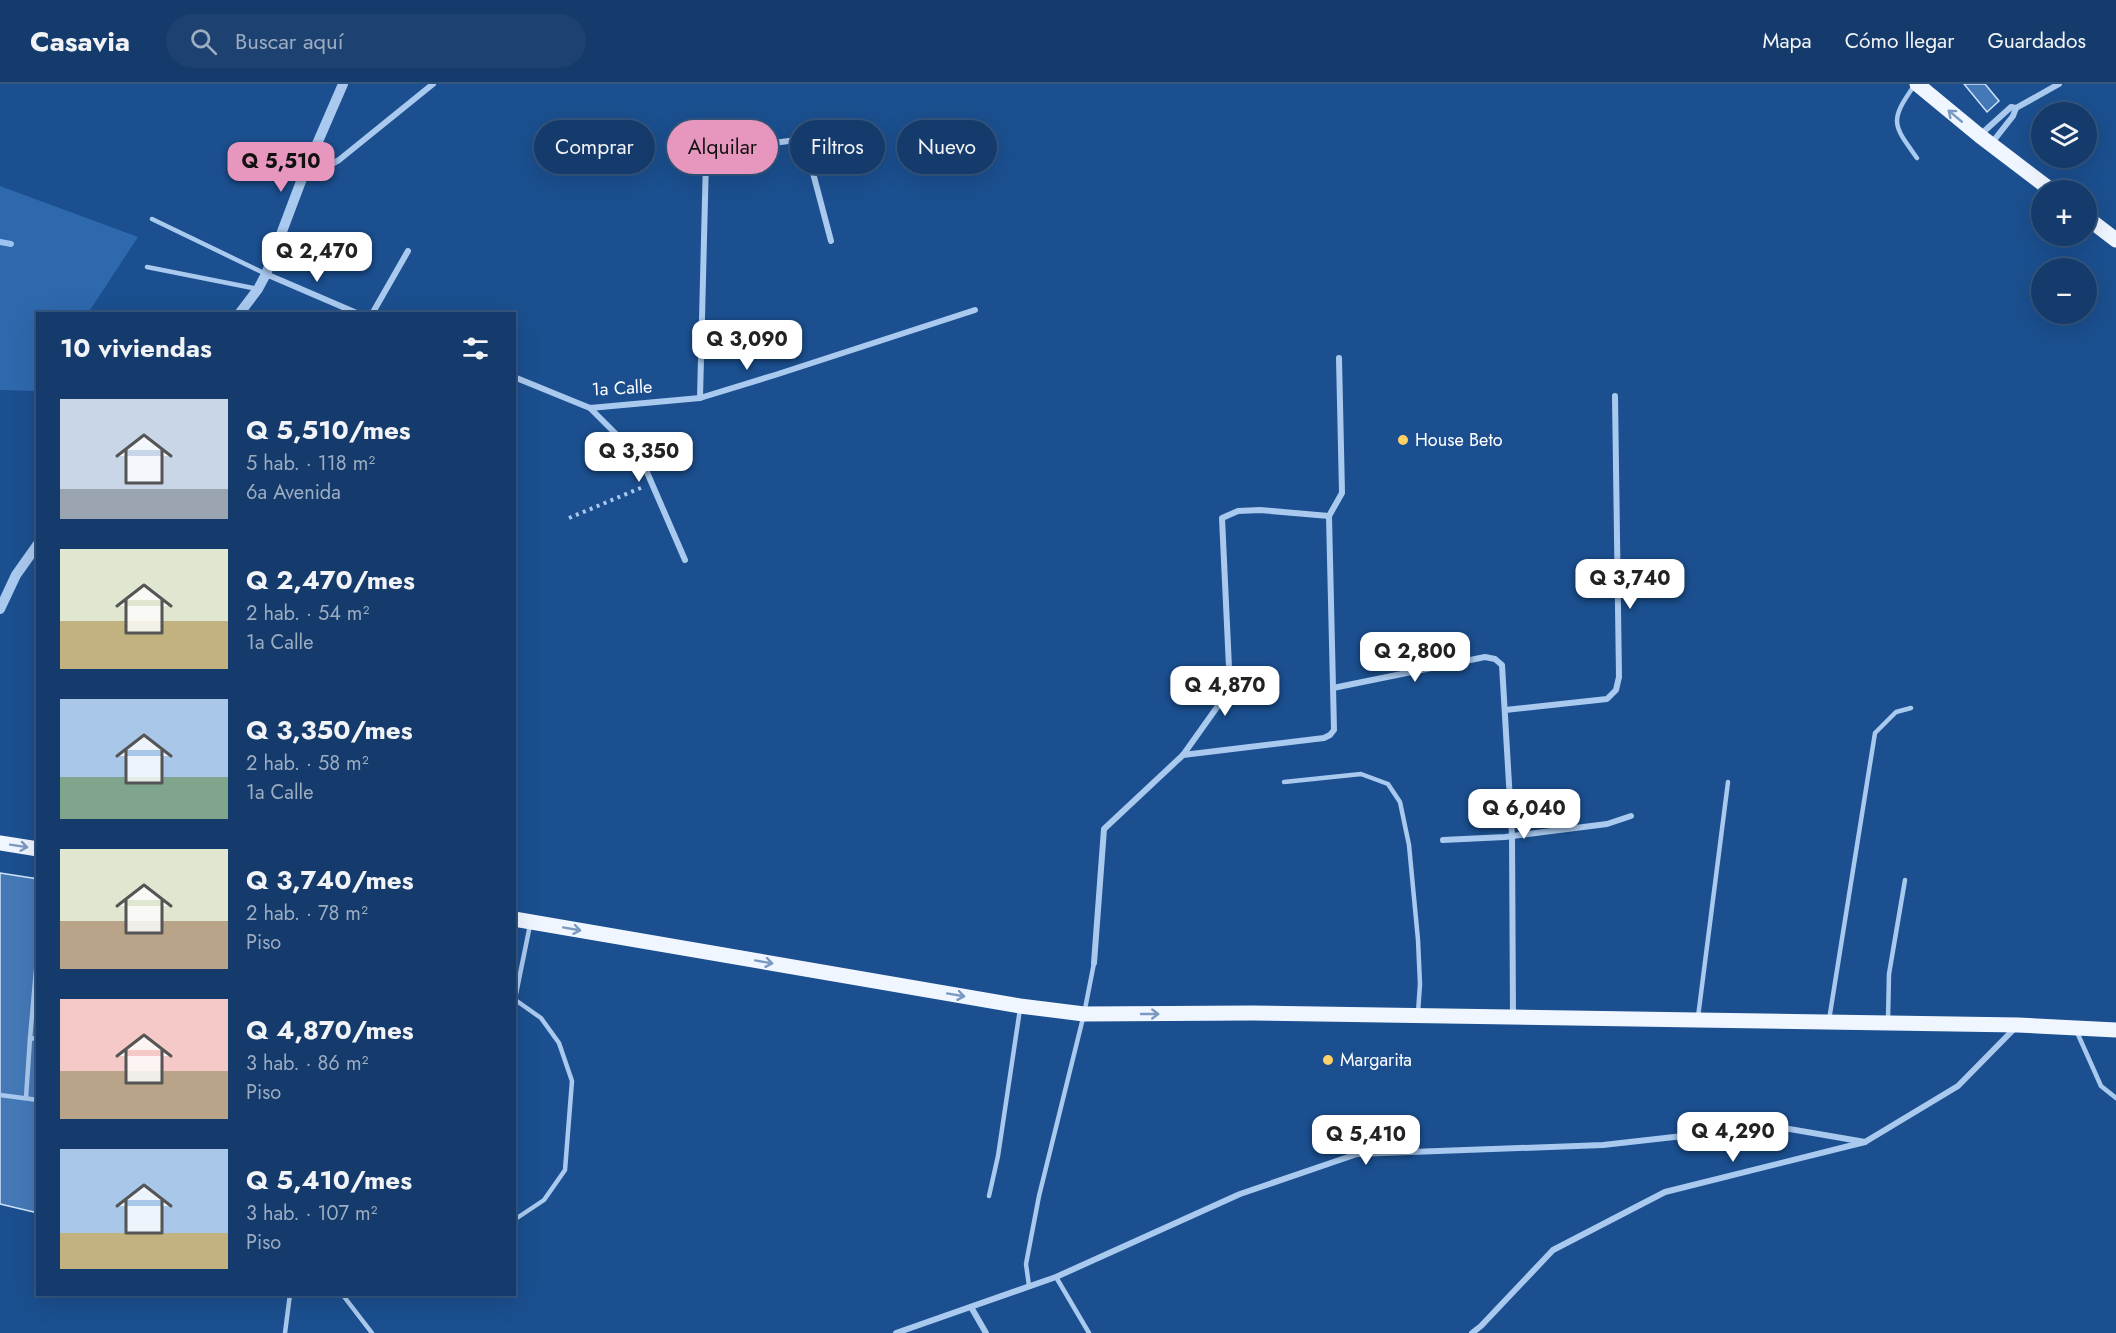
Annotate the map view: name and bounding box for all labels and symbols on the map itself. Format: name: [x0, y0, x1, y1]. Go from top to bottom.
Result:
one-way arrow: [1948, 109, 1964, 122]
pin: Q 5,510: [226, 142, 336, 193]
pin: Q 2,470: [262, 232, 372, 283]
pin: Q 3,090: [692, 320, 802, 371]
street label: 1a Calle: [591, 373, 653, 403]
place label: House Beto: [1415, 427, 1503, 453]
pin: Q 3,350: [584, 432, 694, 483]
marker: House Beto: [1396, 433, 1410, 447]
pin: Q 3,740: [1575, 559, 1685, 610]
pin: Q 2,800: [1360, 632, 1470, 683]
pin: Q 4,870: [1170, 666, 1280, 717]
pin: Q 6,040: [1469, 789, 1579, 840]
one-way arrow: [8, 841, 28, 852]
one-way arrow: [562, 923, 582, 934]
one-way arrow: [754, 957, 774, 968]
one-way arrow: [946, 990, 966, 1001]
one-way arrow: [1139, 1008, 1159, 1020]
place label: Margarita: [1340, 1047, 1412, 1073]
marker: Margarita: [1321, 1053, 1335, 1067]
pin: Q 4,290: [1678, 1112, 1788, 1163]
pin: Q 5,410: [1311, 1115, 1421, 1166]

